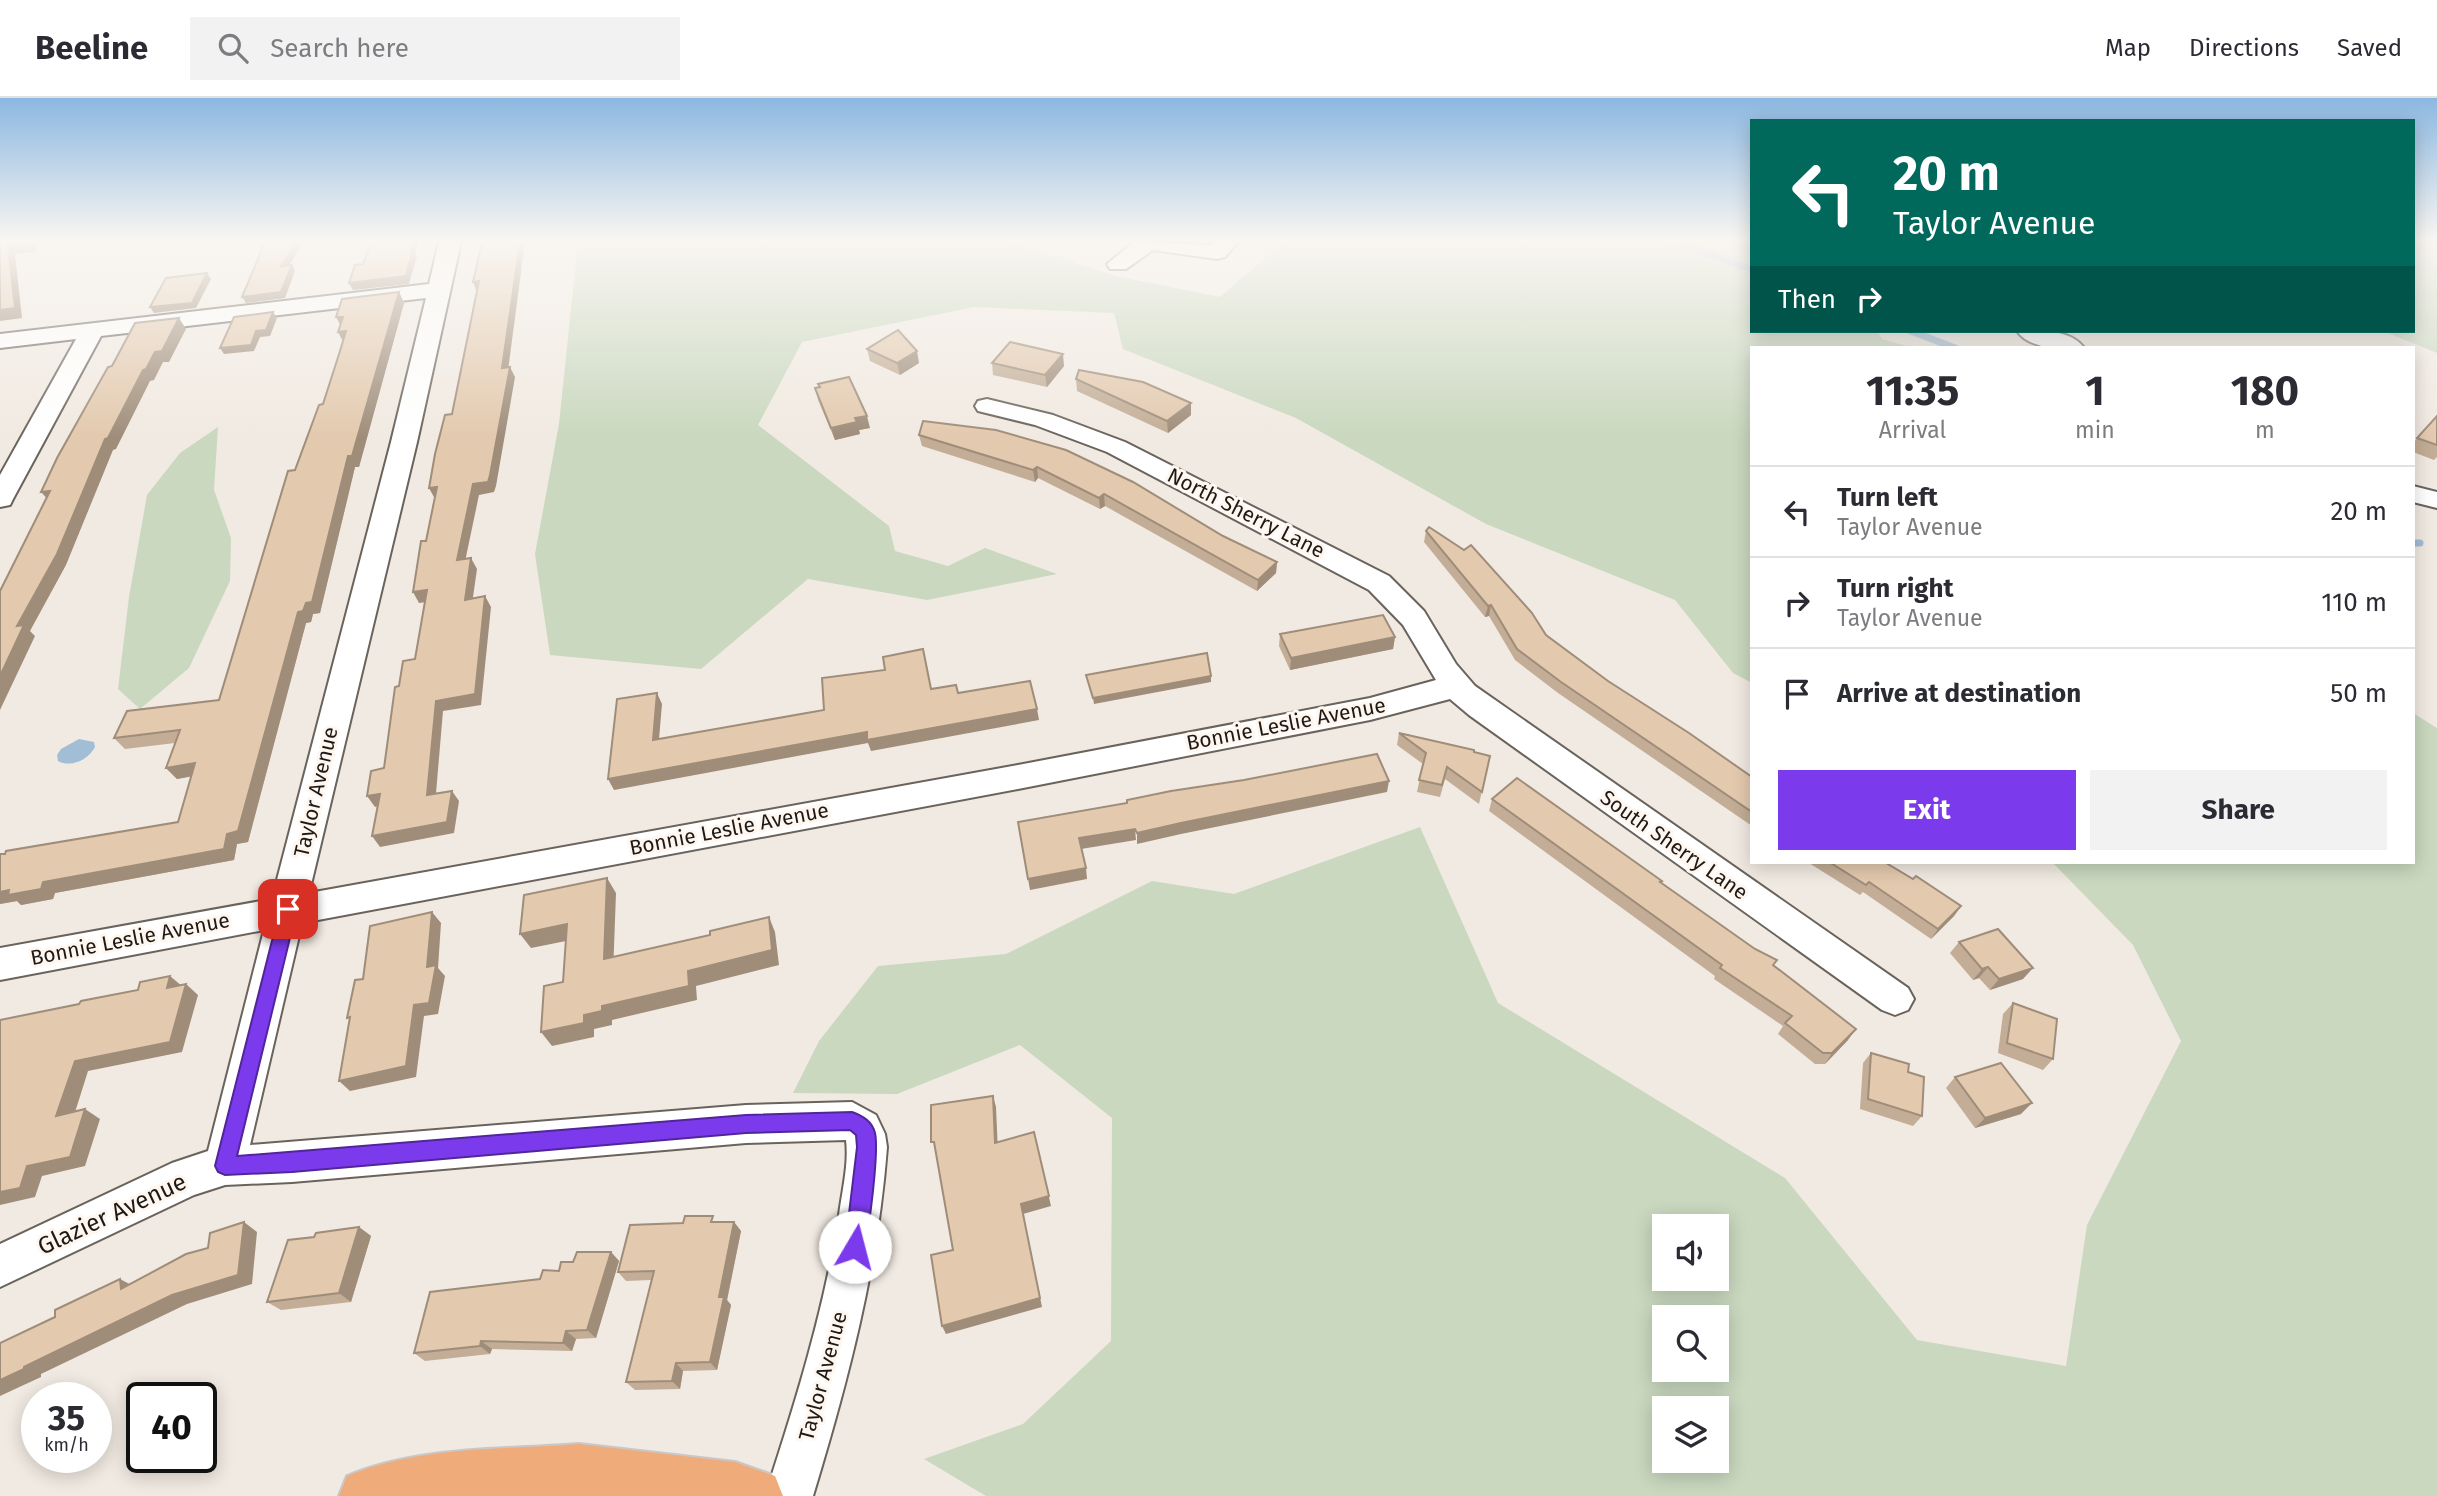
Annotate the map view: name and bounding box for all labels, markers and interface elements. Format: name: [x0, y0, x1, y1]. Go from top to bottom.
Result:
search box: [190, 17, 680, 80]
text: Beeline: [35, 28, 148, 68]
icon: search: [214, 29, 252, 67]
text: Search here: [270, 33, 409, 64]
text: Map: [2105, 34, 2151, 62]
text: Directions: [2189, 34, 2299, 62]
text: Saved: [2337, 34, 2402, 62]
text: 20 m: [1893, 144, 2000, 203]
icon: left: [1778, 147, 1869, 238]
text: Taylor Avenue: [1893, 204, 2096, 242]
icon: right: [1850, 280, 1888, 318]
text: Then: [1778, 284, 1836, 315]
text: 11:35: [1866, 366, 1959, 416]
text: 1: [2085, 366, 2105, 416]
text: 180: [2231, 366, 2299, 416]
text: Arrival: [1879, 416, 1946, 444]
text: min: [2075, 416, 2115, 444]
text: m: [2255, 416, 2275, 444]
street label: North Sherry Lane: [1163, 462, 1329, 564]
text: Turn left: [1837, 482, 1938, 513]
icon: left: [1778, 493, 1816, 531]
text: 20 m: [2330, 496, 2387, 527]
text: Taylor Avenue: [1837, 513, 1983, 541]
text: Turn right: [1837, 573, 1954, 604]
icon: right: [1778, 584, 1816, 622]
text: 110 m: [2321, 587, 2387, 618]
text: Taylor Avenue: [1837, 604, 1983, 632]
icon: arrive: [1778, 675, 1816, 713]
text: Arrive at destination: [1837, 678, 2081, 709]
text: 50 m: [2330, 678, 2387, 709]
street label: Bonnie Leslie Avenue: [1184, 692, 1388, 756]
street label: Taylor Avenue: [288, 724, 344, 860]
button: Exit: [1778, 770, 2076, 850]
button: Share: [2090, 770, 2387, 850]
street label: South Sherry Lane: [1595, 784, 1753, 906]
street label: Bonnie Leslie Avenue: [627, 797, 831, 861]
pin: [258, 879, 318, 939]
icon: arrive: [269, 890, 307, 928]
street label: Bonnie Leslie Avenue: [28, 907, 232, 971]
street label: Glazier Avenue: [33, 1167, 191, 1261]
position arrow: [818, 1210, 892, 1284]
map controls: [1652, 1214, 1729, 1473]
button: sound: [1652, 1214, 1729, 1291]
button: search: [1652, 1305, 1729, 1382]
street label: Taylor Avenue: [793, 1308, 853, 1444]
speed limit sign: 40: [126, 1382, 217, 1473]
button: layers: [1652, 1396, 1729, 1473]
text: 35: [48, 1397, 85, 1439]
text: km/h: [44, 1434, 89, 1456]

